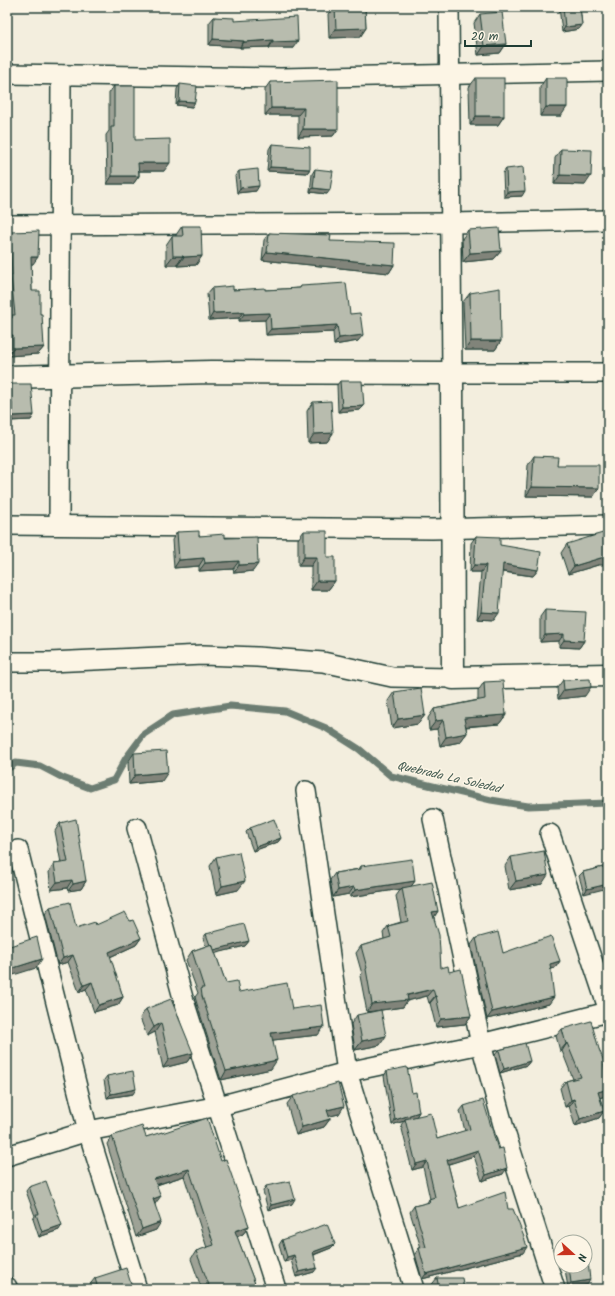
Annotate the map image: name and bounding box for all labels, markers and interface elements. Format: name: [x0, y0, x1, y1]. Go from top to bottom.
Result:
scale bar: [465, 22, 531, 48]
text: 20 m: [471, 27, 499, 46]
water label: Quebrada La Soledad: [395, 756, 506, 799]
north arrow: [553, 1234, 593, 1274]
text: N: [572, 1251, 591, 1264]

